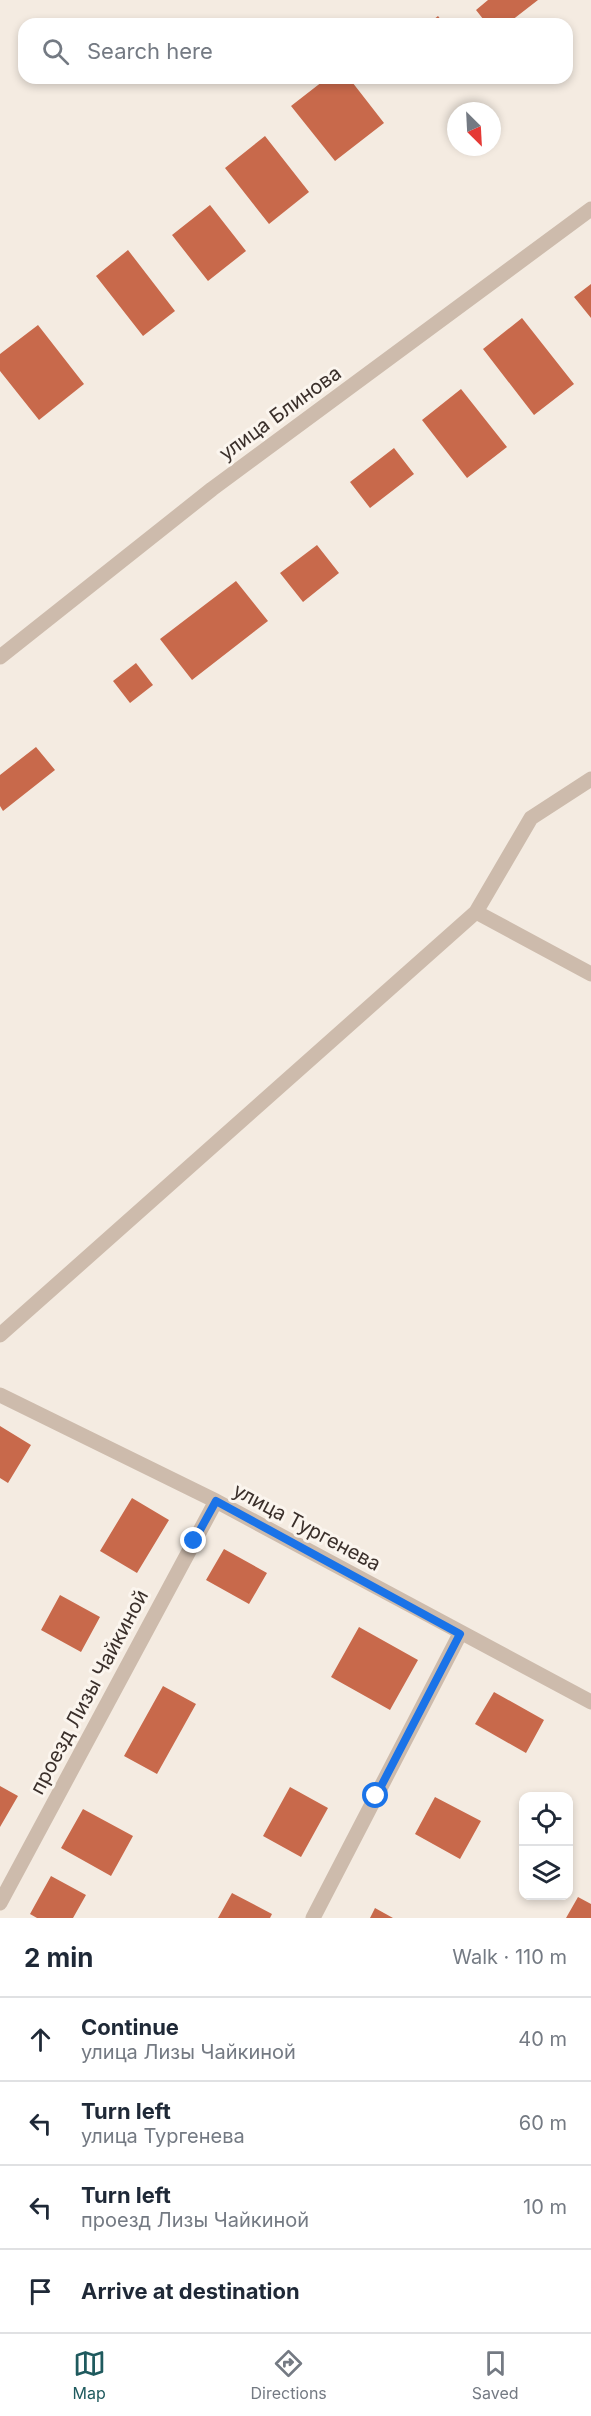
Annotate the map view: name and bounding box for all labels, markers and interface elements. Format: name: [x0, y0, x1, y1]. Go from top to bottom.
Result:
search box: [18, 18, 573, 84]
icon: search: [39, 35, 72, 68]
text: Search here: [87, 38, 213, 64]
north arrow: [447, 102, 501, 156]
street label: улица Блинова: [214, 361, 346, 465]
street label: улица Тургенева: [229, 1478, 385, 1576]
route end: [180, 1527, 206, 1553]
street label: проезд Лизы Чайкиной: [25, 1586, 153, 1798]
route start: [362, 1782, 388, 1808]
map controls: [519, 1792, 573, 1900]
button: locate: [519, 1792, 573, 1846]
button: layers: [519, 1846, 573, 1900]
text: 2 min: [24, 1942, 94, 1973]
text: Walk · 110 m: [452, 1945, 567, 1969]
text: Continue: [81, 2014, 179, 2040]
icon: ahead: [24, 2023, 57, 2056]
text: 40 m: [518, 2027, 567, 2051]
text: улица Лизы Чайкиной: [81, 2040, 296, 2064]
text: Turn left: [81, 2098, 171, 2124]
icon: left: [24, 2107, 57, 2140]
text: 60 m: [519, 2111, 567, 2135]
text: улица Тургенева: [81, 2124, 245, 2148]
text: Turn left: [81, 2182, 171, 2208]
icon: left: [24, 2191, 57, 2224]
text: 10 m: [523, 2195, 567, 2219]
text: проезд Лизы Чайкиной: [81, 2208, 309, 2232]
icon: arrive: [24, 2275, 57, 2308]
text: Arrive at destination: [81, 2278, 300, 2304]
tab: Map: [72, 2347, 106, 2403]
tab: Directions: [251, 2347, 327, 2403]
tab: Saved: [472, 2347, 519, 2403]

